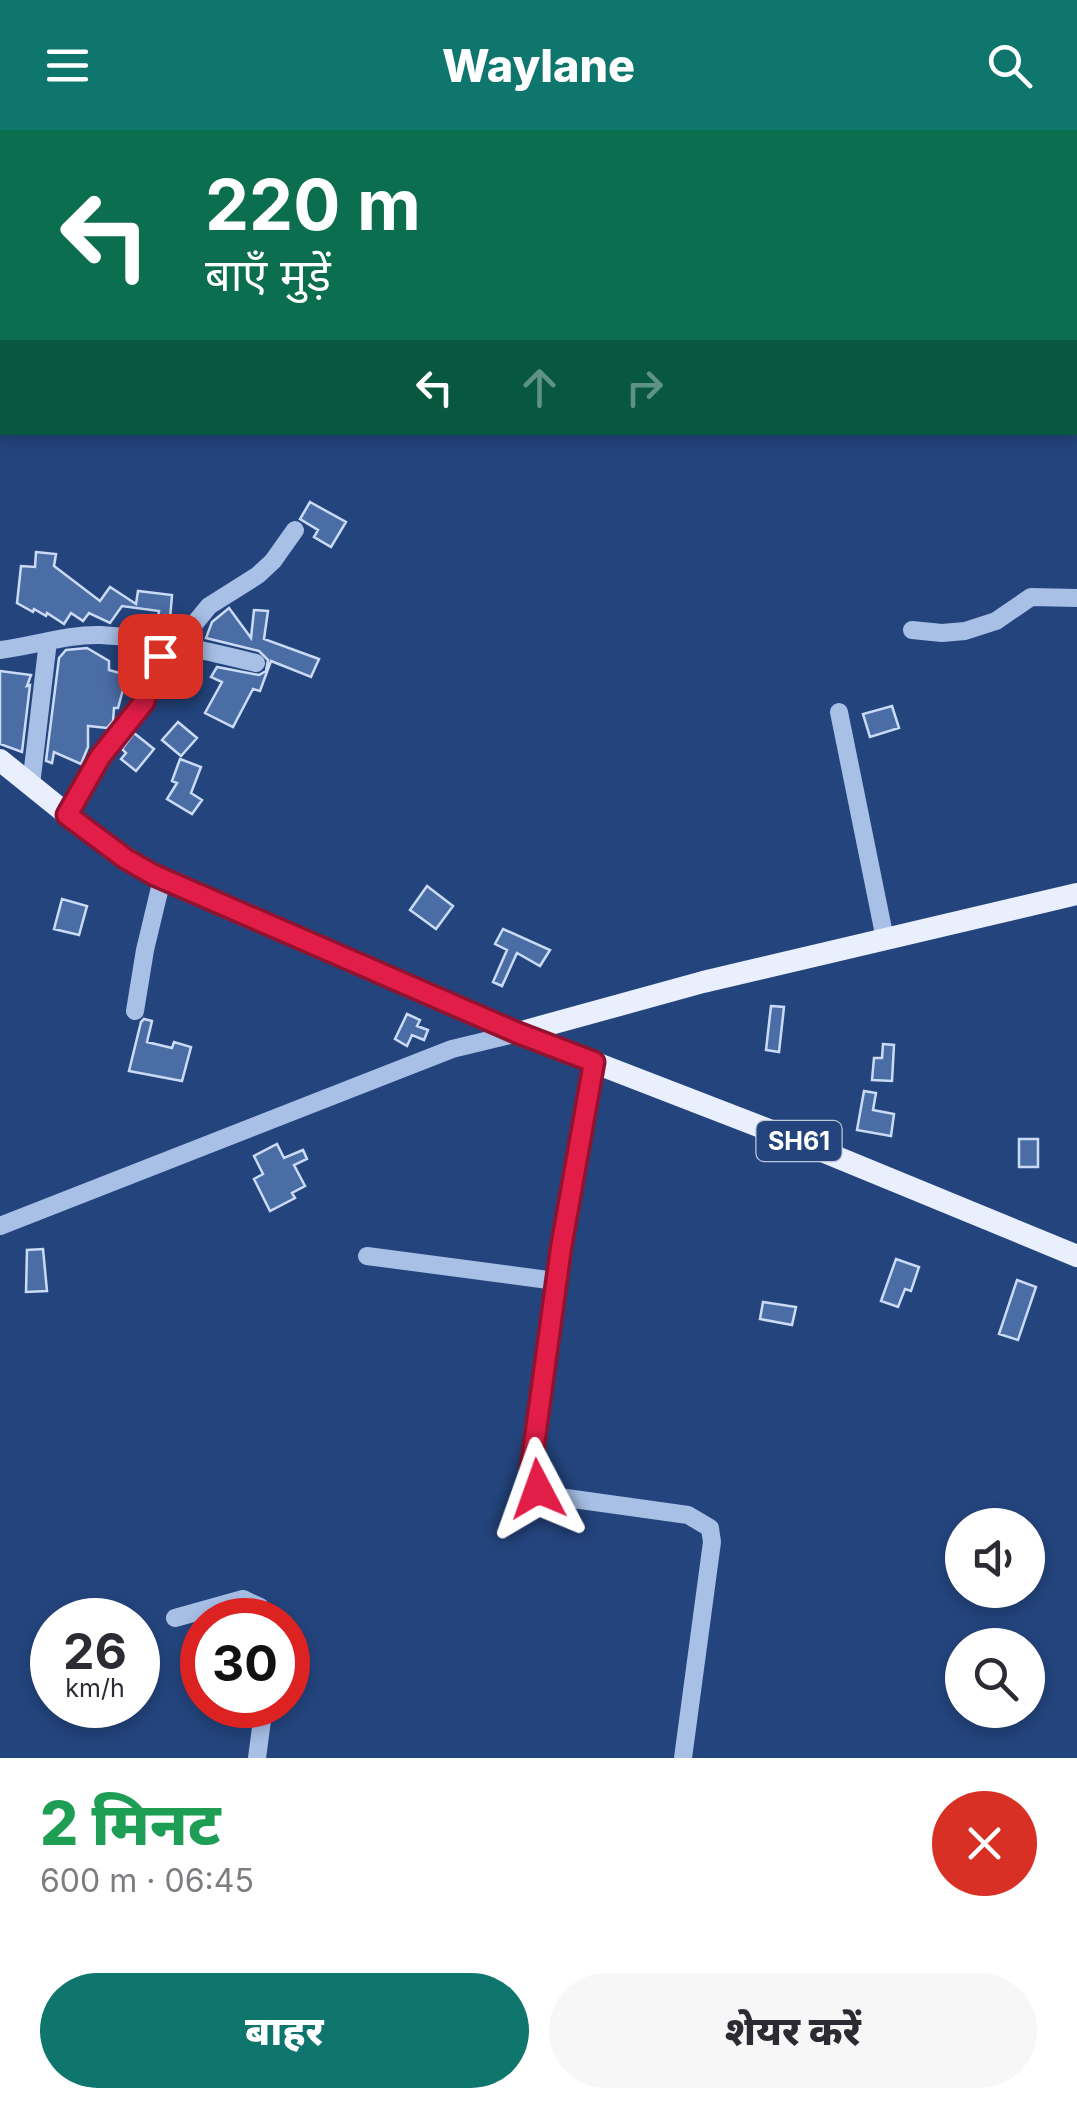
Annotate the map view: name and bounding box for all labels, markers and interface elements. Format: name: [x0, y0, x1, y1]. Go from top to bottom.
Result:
icon: menu: [40, 38, 95, 93]
text: Waylane: [442, 38, 635, 93]
icon: search: [982, 38, 1037, 93]
text: 220 m: [205, 162, 421, 247]
icon: left: [40, 170, 170, 300]
text: बाएँ मुड़ें: [205, 247, 331, 302]
icon: left: [407, 360, 462, 415]
icon: ahead: [512, 360, 567, 415]
icon: right: [617, 360, 672, 415]
pin: [118, 614, 203, 699]
icon: arrive: [133, 629, 188, 684]
road number: SH61: [756, 1121, 842, 1161]
position arrow: [486, 1437, 590, 1541]
map controls: [945, 1508, 1045, 1728]
button: sound: [945, 1508, 1045, 1608]
speed limit sign: 30: [180, 1598, 310, 1728]
text: 26: [63, 1621, 127, 1681]
button: search: [945, 1628, 1045, 1728]
text: km/h: [65, 1673, 125, 1703]
text: 2 मिनट: [40, 1787, 221, 1859]
button: close: [932, 1791, 1037, 1896]
text: 600 m · 06:45: [40, 1861, 254, 1900]
button: बाहर: [40, 1973, 529, 2088]
button: शेयर करें: [549, 1973, 1037, 2088]

